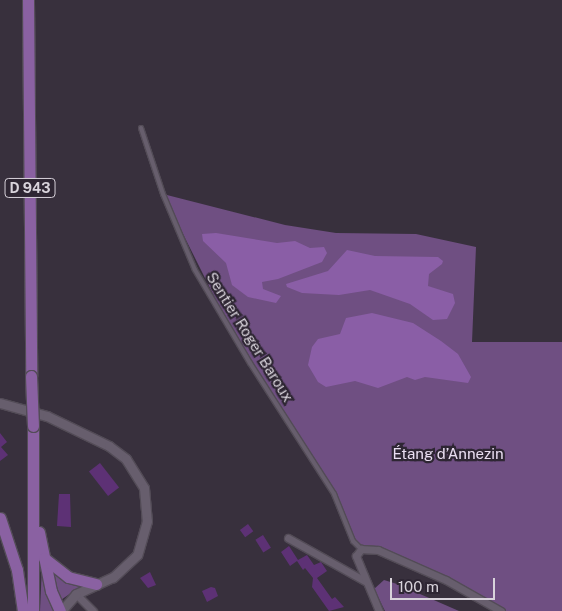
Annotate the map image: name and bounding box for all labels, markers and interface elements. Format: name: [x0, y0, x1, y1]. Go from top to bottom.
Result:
road number: D 943: [4, 177, 56, 200]
street label: Sentier Roger Baroux: [203, 269, 297, 405]
park label: Étang d’Annezin: [392, 445, 504, 463]
scale bar: [392, 568, 497, 600]
text: 100 m: [398, 578, 439, 595]

